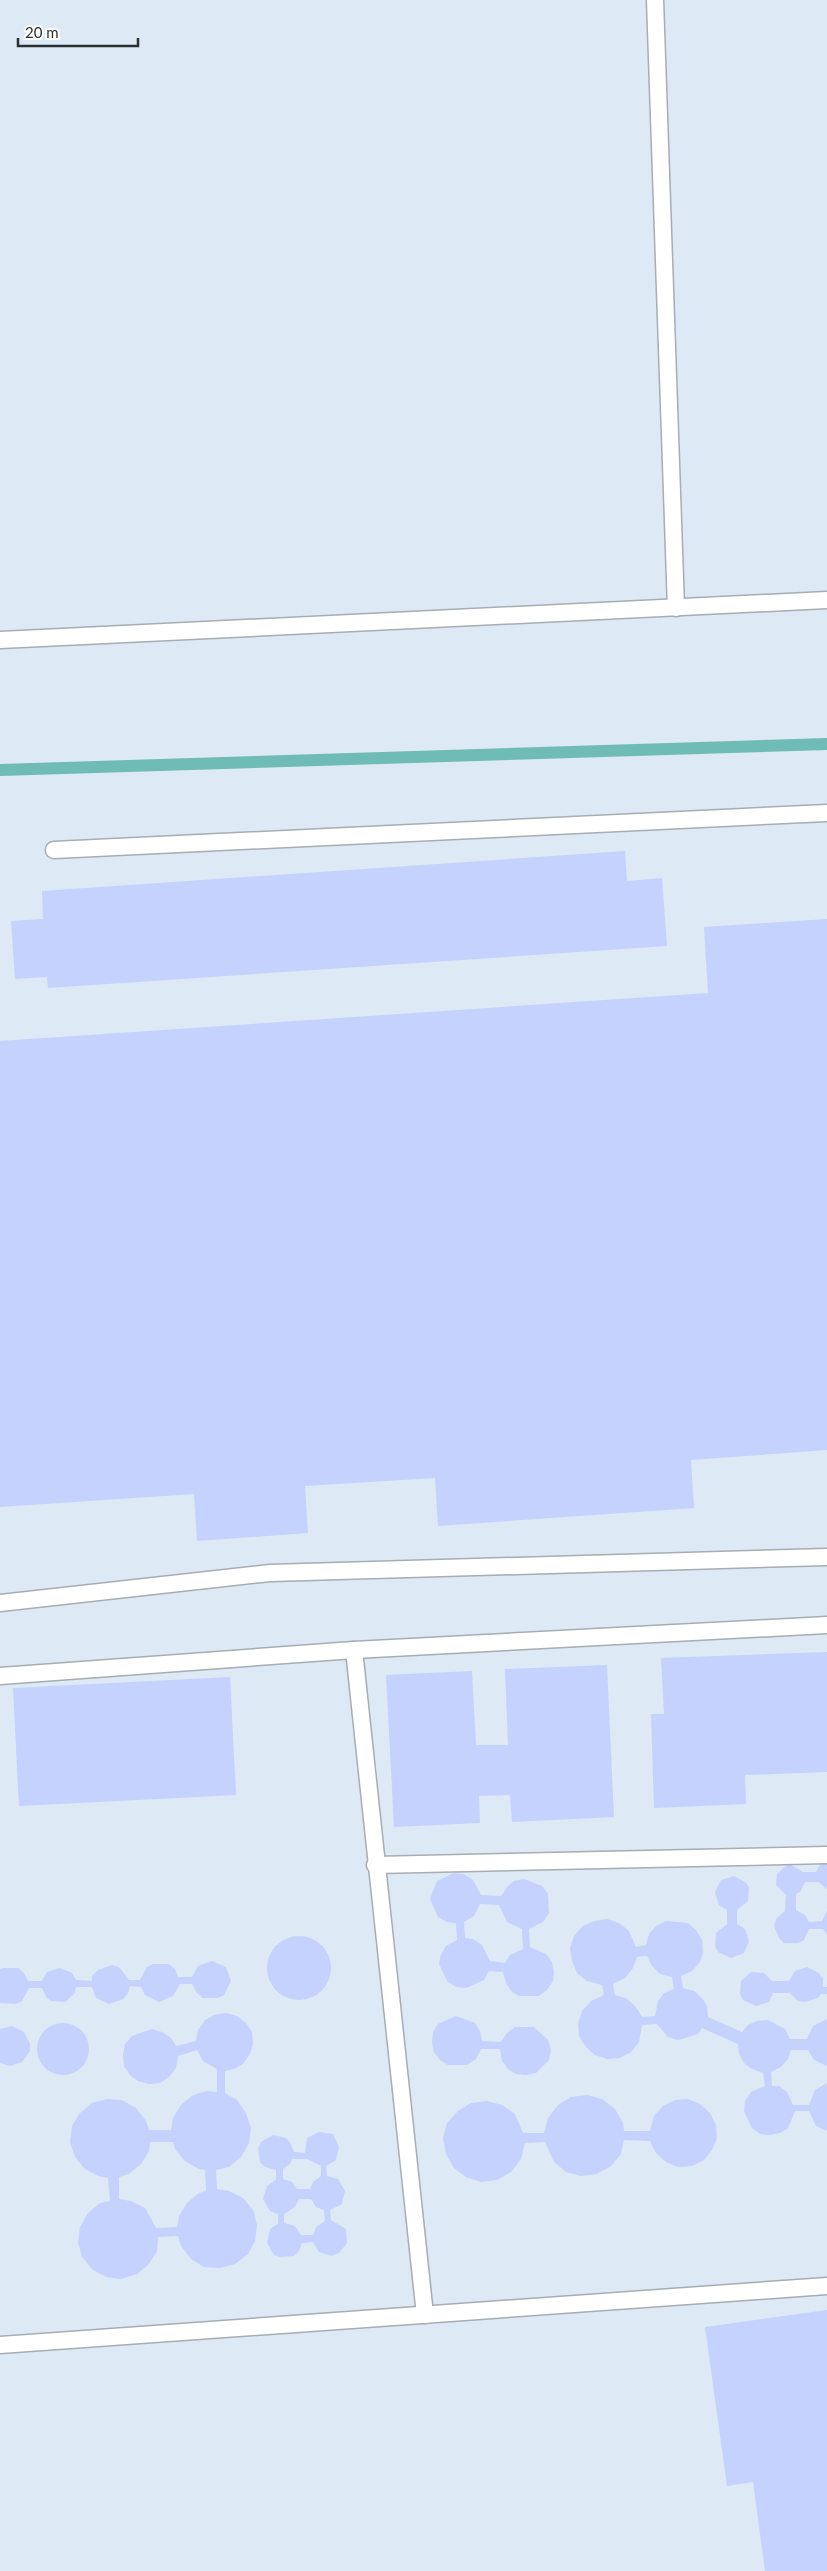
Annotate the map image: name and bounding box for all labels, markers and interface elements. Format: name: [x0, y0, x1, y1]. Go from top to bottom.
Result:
scale bar: [18, 15, 138, 47]
text: 20 m: [25, 23, 59, 41]

